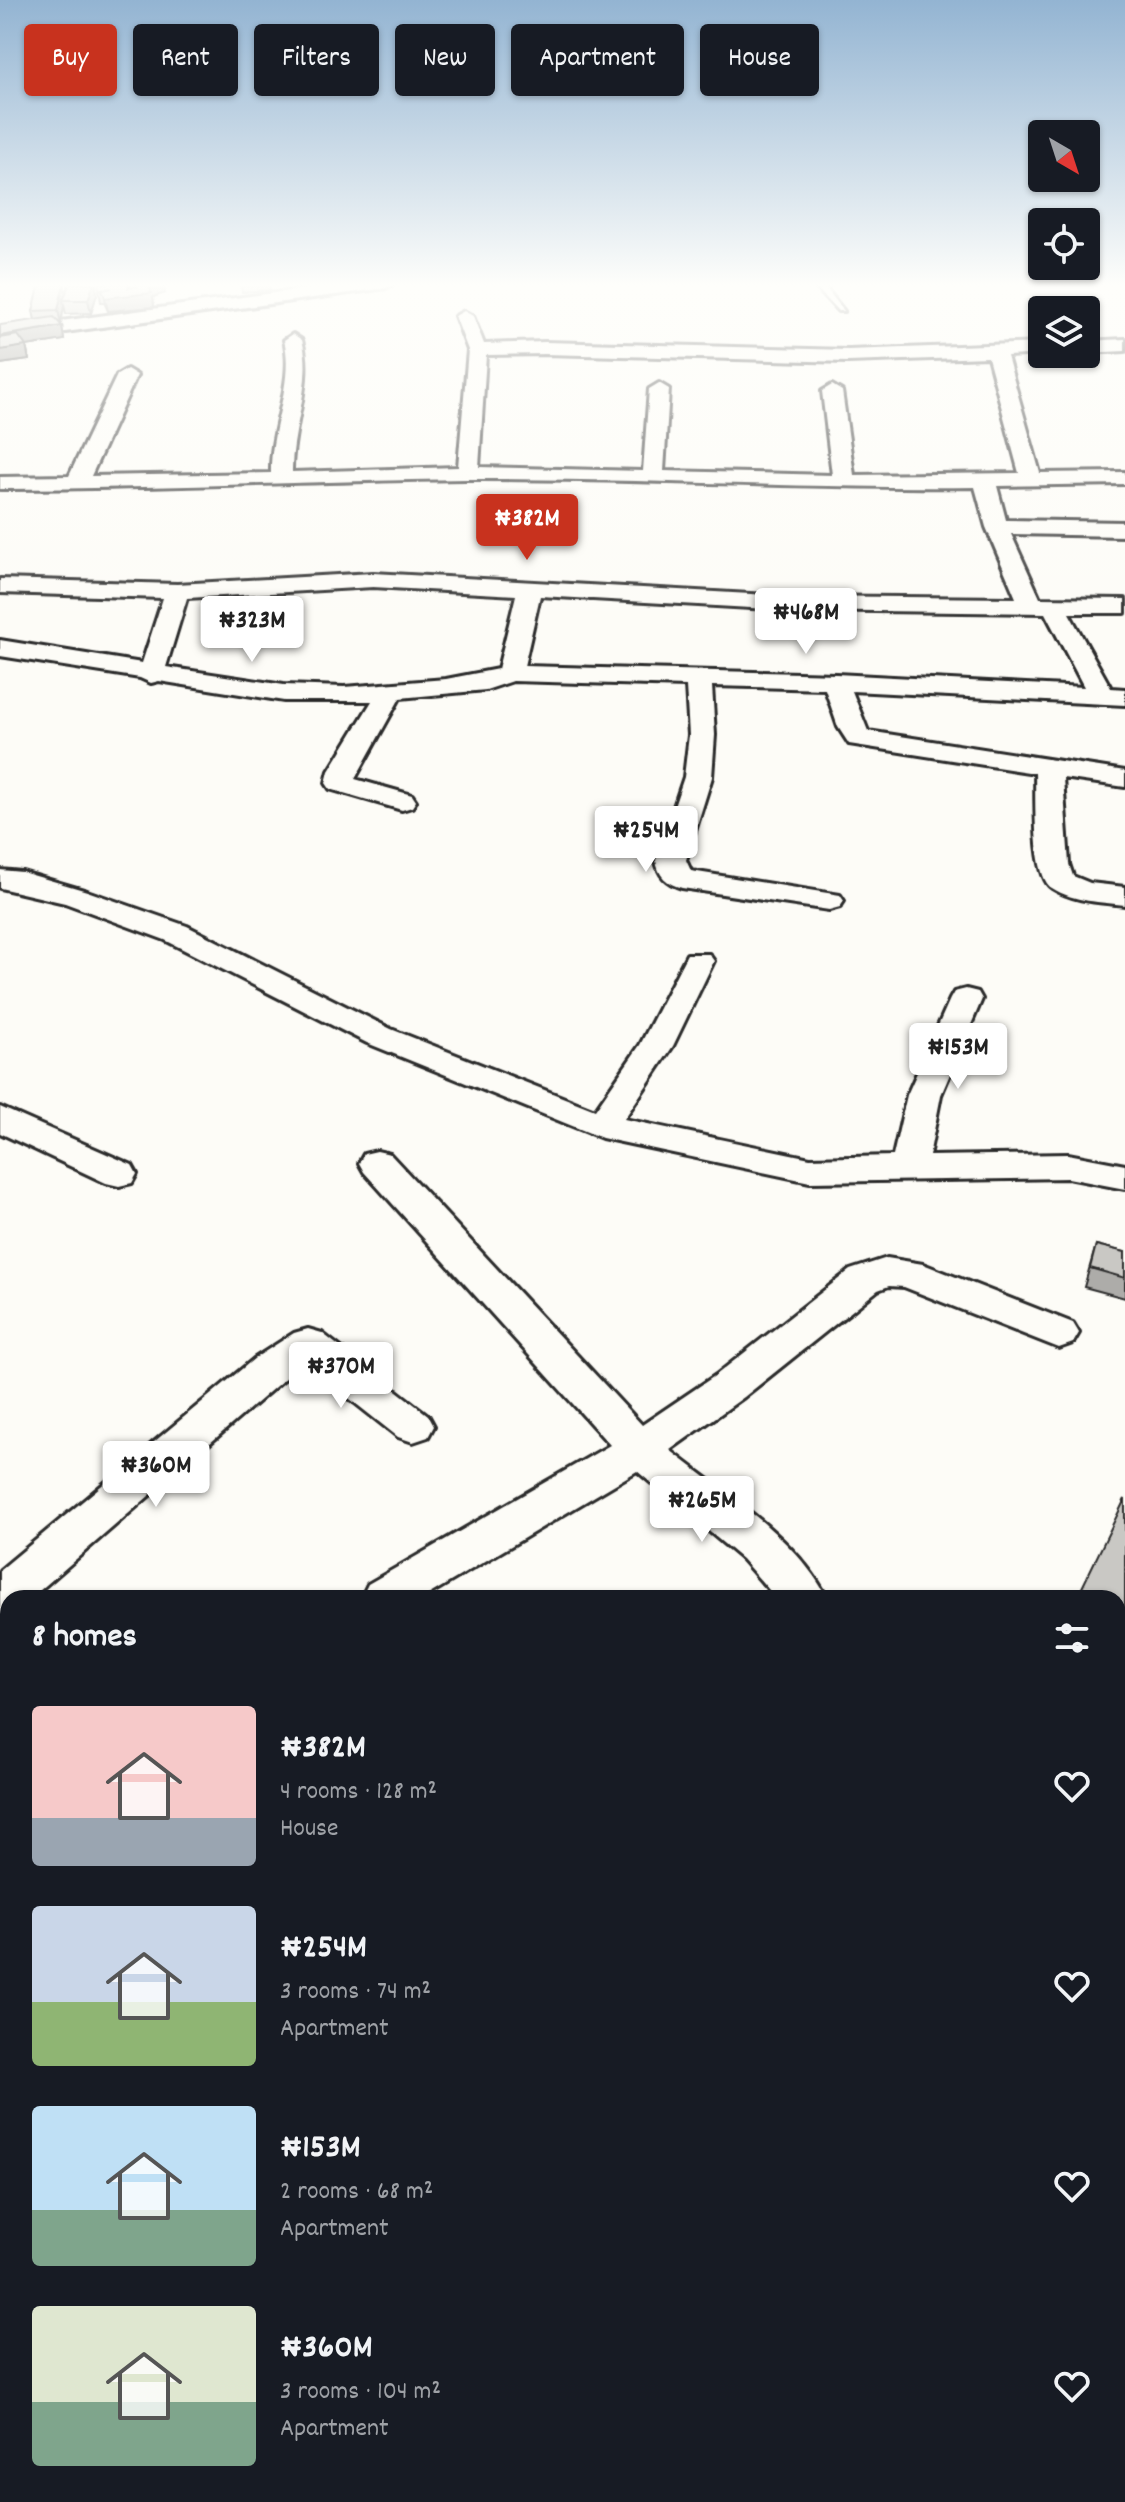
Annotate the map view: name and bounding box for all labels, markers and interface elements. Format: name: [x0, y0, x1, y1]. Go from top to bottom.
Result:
chip: Buy: [24, 24, 117, 96]
chip: Rent: [133, 24, 238, 96]
chip: Filters: [254, 24, 379, 96]
chip: New: [395, 24, 495, 96]
chip: Apartment: [511, 24, 684, 96]
chip: House: [700, 24, 819, 96]
north arrow: [1028, 120, 1100, 192]
map controls: [1028, 120, 1100, 368]
button: locate: [1028, 208, 1100, 280]
button: layers: [1028, 296, 1100, 368]
pin: ₦382M: [471, 494, 583, 562]
text: ₦382M: [494, 501, 560, 538]
pin: ₦468M: [750, 588, 862, 656]
text: ₦468M: [773, 595, 839, 632]
pin: ₦323M: [196, 596, 308, 664]
text: ₦323M: [219, 603, 285, 640]
pin: ₦254M: [590, 806, 702, 874]
text: ₦254M: [613, 813, 679, 850]
pin: ₦153M: [902, 1023, 1014, 1091]
text: ₦153M: [927, 1030, 989, 1067]
pin: ₦370M: [285, 1342, 397, 1410]
text: ₦370M: [307, 1349, 375, 1386]
pin: ₦360M: [100, 1441, 212, 1509]
text: ₦360M: [121, 1448, 191, 1485]
pin: ₦265M: [646, 1476, 758, 1544]
text: ₦265M: [668, 1483, 736, 1520]
text: 8 homes: [32, 1614, 137, 1663]
icon: filters: [1050, 1616, 1094, 1660]
text: ₦382M: [280, 1725, 366, 1774]
icon: home: [96, 1738, 192, 1834]
icon: heart: [1050, 1764, 1094, 1808]
text: 4 rooms · 128 m²: [280, 1774, 437, 1811]
text: House: [280, 1811, 338, 1848]
text: ₦254M: [280, 1925, 367, 1974]
icon: home: [96, 1938, 192, 2034]
icon: heart: [1050, 1964, 1094, 2008]
text: 3 rooms · 74 m²: [280, 1974, 431, 2011]
text: Apartment: [280, 2011, 389, 2048]
text: ₦153M: [280, 2125, 361, 2174]
icon: home: [96, 2138, 192, 2234]
icon: heart: [1050, 2164, 1094, 2208]
text: 2 rooms · 68 m²: [280, 2174, 433, 2211]
text: Apartment: [280, 2211, 389, 2248]
text: ₦360M: [280, 2325, 373, 2374]
icon: home: [96, 2338, 192, 2434]
icon: heart: [1050, 2364, 1094, 2408]
text: 3 rooms · 104 m²: [280, 2374, 441, 2411]
text: Apartment: [280, 2411, 389, 2448]

